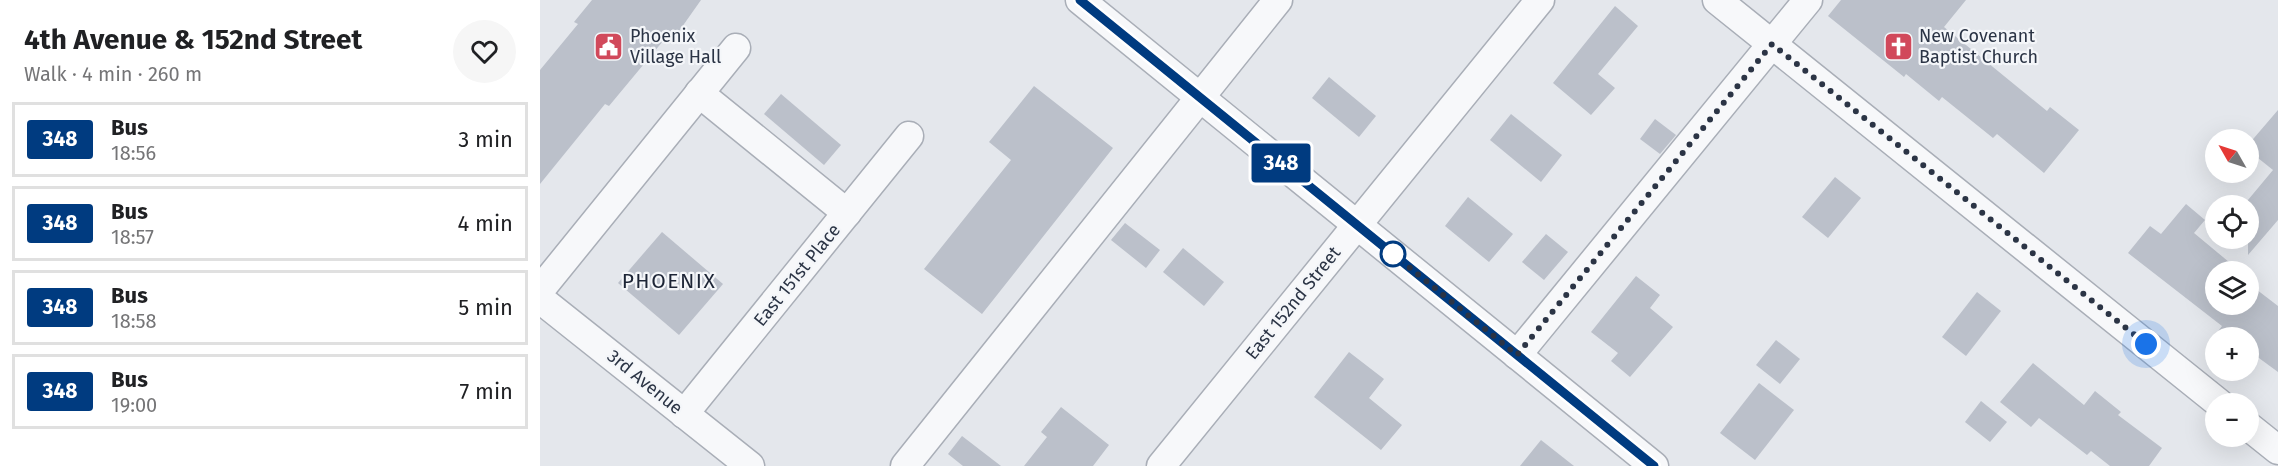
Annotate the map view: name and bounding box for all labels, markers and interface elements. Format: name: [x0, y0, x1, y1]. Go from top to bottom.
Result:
button: heart: [453, 20, 516, 83]
text: 4th Avenue & 152nd Street: [24, 23, 362, 56]
place label: Phoenix Village Hall: [630, 25, 721, 68]
place label: New Covenant Baptist Church: [1919, 25, 2038, 68]
public building icon: Phoenix Village Hall: [593, 30, 625, 62]
church icon: New Covenant Baptist Church: [1882, 30, 1914, 62]
text: Walk · 4 min · 260 m: [24, 62, 202, 86]
text: Bus: [111, 114, 148, 141]
text: 348: [43, 126, 77, 152]
text: 3 min: [458, 126, 513, 153]
north arrow: [2205, 129, 2259, 183]
map controls: [2205, 129, 2259, 447]
text: 18:56: [111, 141, 156, 165]
line badge: 348: [1246, 144, 1316, 182]
text: 348: [1264, 150, 1298, 176]
button: locate: [2205, 195, 2259, 249]
text: Bus: [111, 198, 148, 225]
text: 348: [43, 210, 77, 236]
text: 4 min: [458, 210, 513, 237]
street label: East 151st Place: [749, 219, 845, 331]
text: 18:57: [111, 225, 154, 249]
unlabelled marker: [1380, 241, 1406, 267]
street label: East 152nd Street: [1241, 242, 1346, 364]
button: layers: [2205, 261, 2259, 315]
district label: PHOENIX: [622, 268, 716, 294]
text: Bus: [111, 282, 148, 309]
text: 348: [43, 294, 77, 320]
text: 5 min: [458, 294, 513, 321]
text: 18:58: [111, 309, 157, 333]
button: +: [2205, 327, 2259, 381]
your location: [2131, 329, 2161, 359]
street label: 3rd Avenue: [603, 345, 687, 419]
text: Bus: [111, 366, 148, 393]
text: 348: [43, 378, 77, 404]
text: 7 min: [459, 378, 513, 405]
text: 19:00: [111, 393, 157, 417]
button: −: [2205, 393, 2259, 447]

